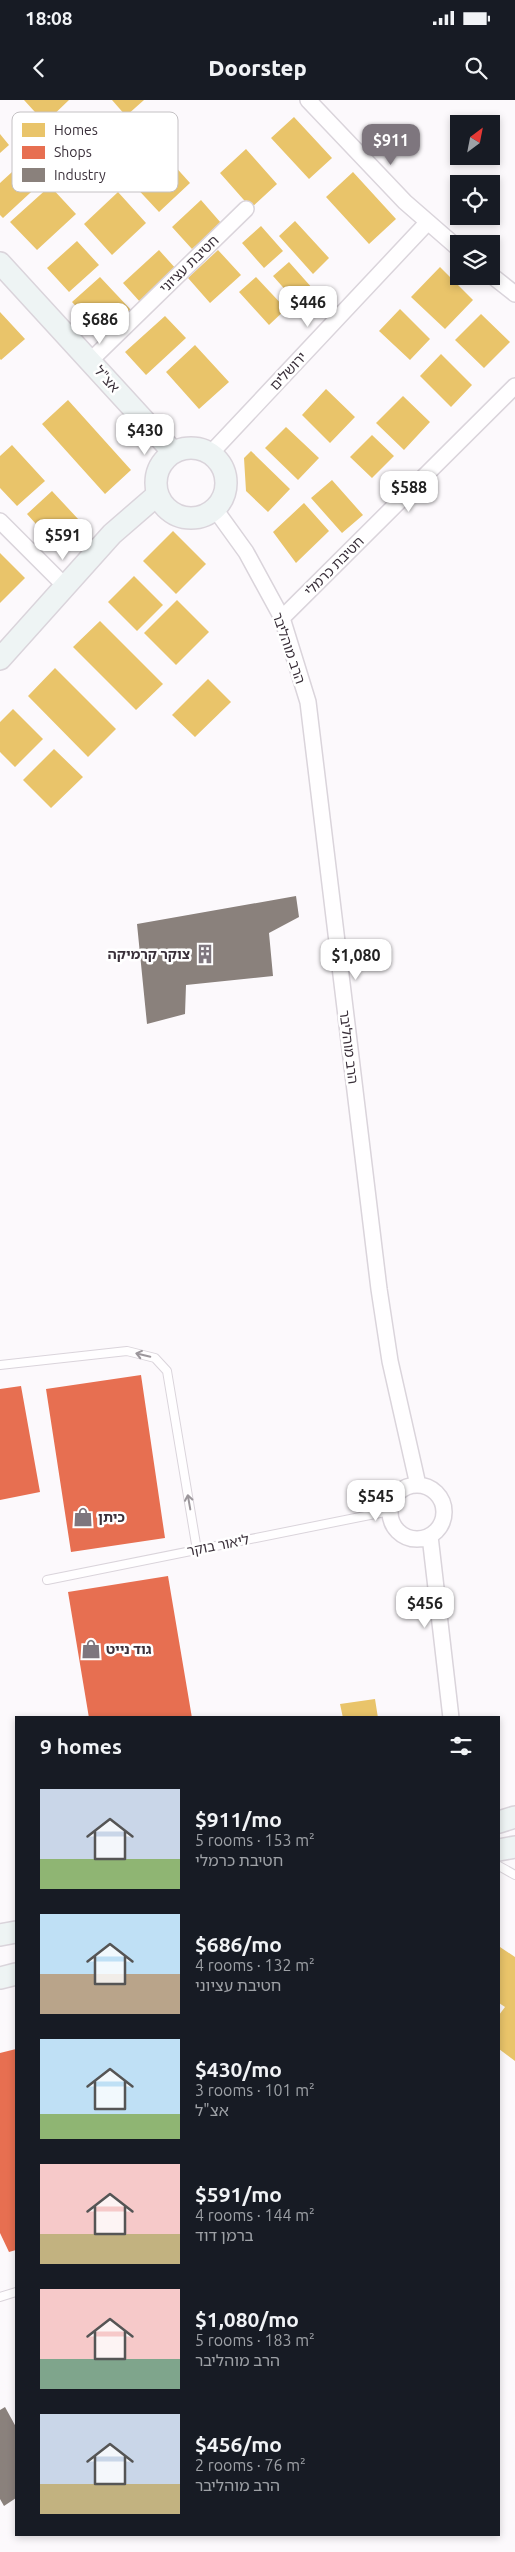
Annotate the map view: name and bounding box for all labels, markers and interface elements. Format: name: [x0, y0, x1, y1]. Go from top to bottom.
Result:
text: 18:08: [25, 7, 73, 29]
icon: back: [25, 54, 53, 82]
icon: search: [462, 54, 490, 82]
text: Doorstep: [208, 55, 307, 80]
legend: [12, 112, 178, 192]
north arrow: [450, 115, 500, 165]
map controls: [450, 115, 500, 285]
text: Homes: [54, 122, 98, 138]
pin: $911: [361, 123, 421, 166]
text: $911: [373, 131, 409, 149]
text: Shops: [54, 144, 92, 160]
text: Industry: [54, 167, 106, 183]
button: locate: [450, 175, 500, 225]
street label: חטיבת עציוני: [156, 232, 222, 296]
button: layers: [450, 235, 500, 285]
pin: $446: [278, 286, 338, 328]
text: $446: [290, 293, 326, 311]
pin: $686: [70, 302, 130, 345]
text: $686: [82, 310, 118, 328]
street label: ירושלים: [266, 349, 310, 393]
street label: אצ"ל: [91, 363, 123, 395]
pin: $430: [115, 414, 175, 456]
text: $430: [127, 421, 163, 439]
pin: $588: [379, 470, 439, 513]
text: $588: [391, 478, 427, 496]
pin: $591: [33, 518, 93, 561]
text: $591: [45, 526, 81, 544]
street label: חטיבת כרמלי: [301, 533, 367, 599]
street label: הרב מוהליבר: [269, 610, 309, 686]
pin: $1,080: [315, 938, 397, 981]
building icon: צוקר קרמיקה: [194, 943, 216, 965]
place label: צוקר קרמיקה: [108, 946, 190, 962]
text: $1,080: [331, 946, 381, 964]
street label: הרב מוהליבר: [337, 1009, 361, 1085]
one-way arrow: [135, 1350, 151, 1359]
pin: $545: [346, 1480, 406, 1522]
text: $545: [358, 1487, 394, 1505]
one-way arrow: [183, 1494, 193, 1510]
shop icon: כיתן: [72, 1506, 94, 1528]
place label: כיתן: [98, 1509, 125, 1525]
street label: ליאור בוקר: [185, 1531, 251, 1559]
pin: $456: [395, 1586, 455, 1629]
text: $456: [407, 1594, 443, 1612]
shop icon: גוד נייט: [80, 1638, 102, 1660]
place label: גוד נייט: [106, 1641, 152, 1657]
icon: filters: [447, 1732, 475, 1760]
text: 9 homes: [40, 1734, 122, 1758]
text: $911/mo: [195, 1807, 282, 1831]
icon: home: [80, 1809, 140, 1869]
text: 5 rooms · 153 m²: [195, 1831, 315, 1849]
text: חטיבת כרמלי: [195, 1851, 283, 1869]
text: $686/mo: [195, 1932, 282, 1956]
icon: home: [80, 1934, 140, 1994]
text: 4 rooms · 132 m²: [195, 1956, 315, 1974]
text: חטיבת עציוני: [195, 1976, 281, 1994]
text: $430/mo: [195, 2057, 282, 2081]
icon: home: [80, 2059, 140, 2119]
text: 3 rooms · 101 m²: [195, 2081, 315, 2099]
text: אצ"ל: [195, 2101, 229, 2119]
text: $591/mo: [195, 2182, 282, 2206]
icon: home: [80, 2184, 140, 2244]
text: 4 rooms · 144 m²: [195, 2206, 315, 2224]
text: ברמן דוד: [195, 2226, 254, 2244]
text: $1,080/mo: [195, 2307, 299, 2331]
icon: home: [80, 2309, 140, 2369]
text: 5 rooms · 183 m²: [195, 2331, 315, 2349]
text: הרב מוהליבר: [195, 2351, 280, 2369]
text: $456/mo: [195, 2432, 282, 2456]
icon: home: [80, 2434, 140, 2494]
text: 2 rooms · 76 m²: [195, 2456, 306, 2474]
text: הרב מוהליבר: [195, 2476, 280, 2494]

